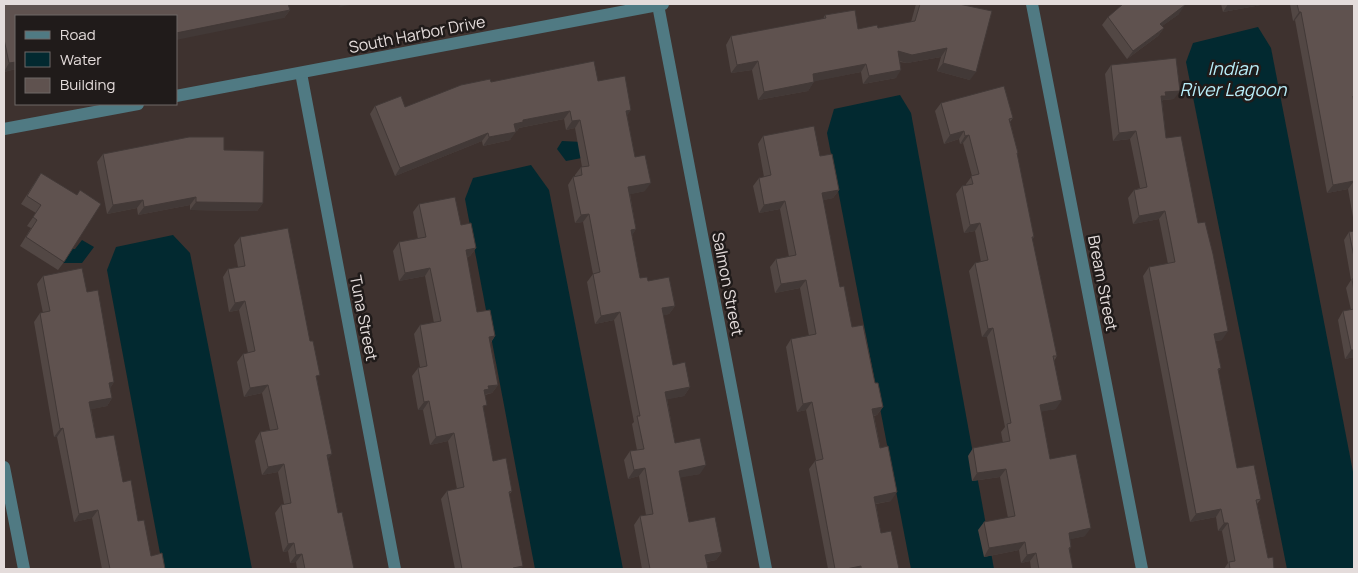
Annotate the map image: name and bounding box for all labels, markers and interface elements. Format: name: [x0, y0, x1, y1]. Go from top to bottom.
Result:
street label: South Harbor Drive: [347, 10, 487, 58]
legend: [15, 15, 178, 105]
text: Road: [60, 24, 96, 45]
text: Water: [60, 49, 102, 70]
water label: Indian River Lagoon: [1180, 56, 1288, 101]
text: Building: [60, 74, 115, 95]
street label: Salmon Street: [707, 230, 749, 338]
street label: Bream Street: [1083, 233, 1123, 333]
street label: Tuna Street: [345, 273, 383, 363]

